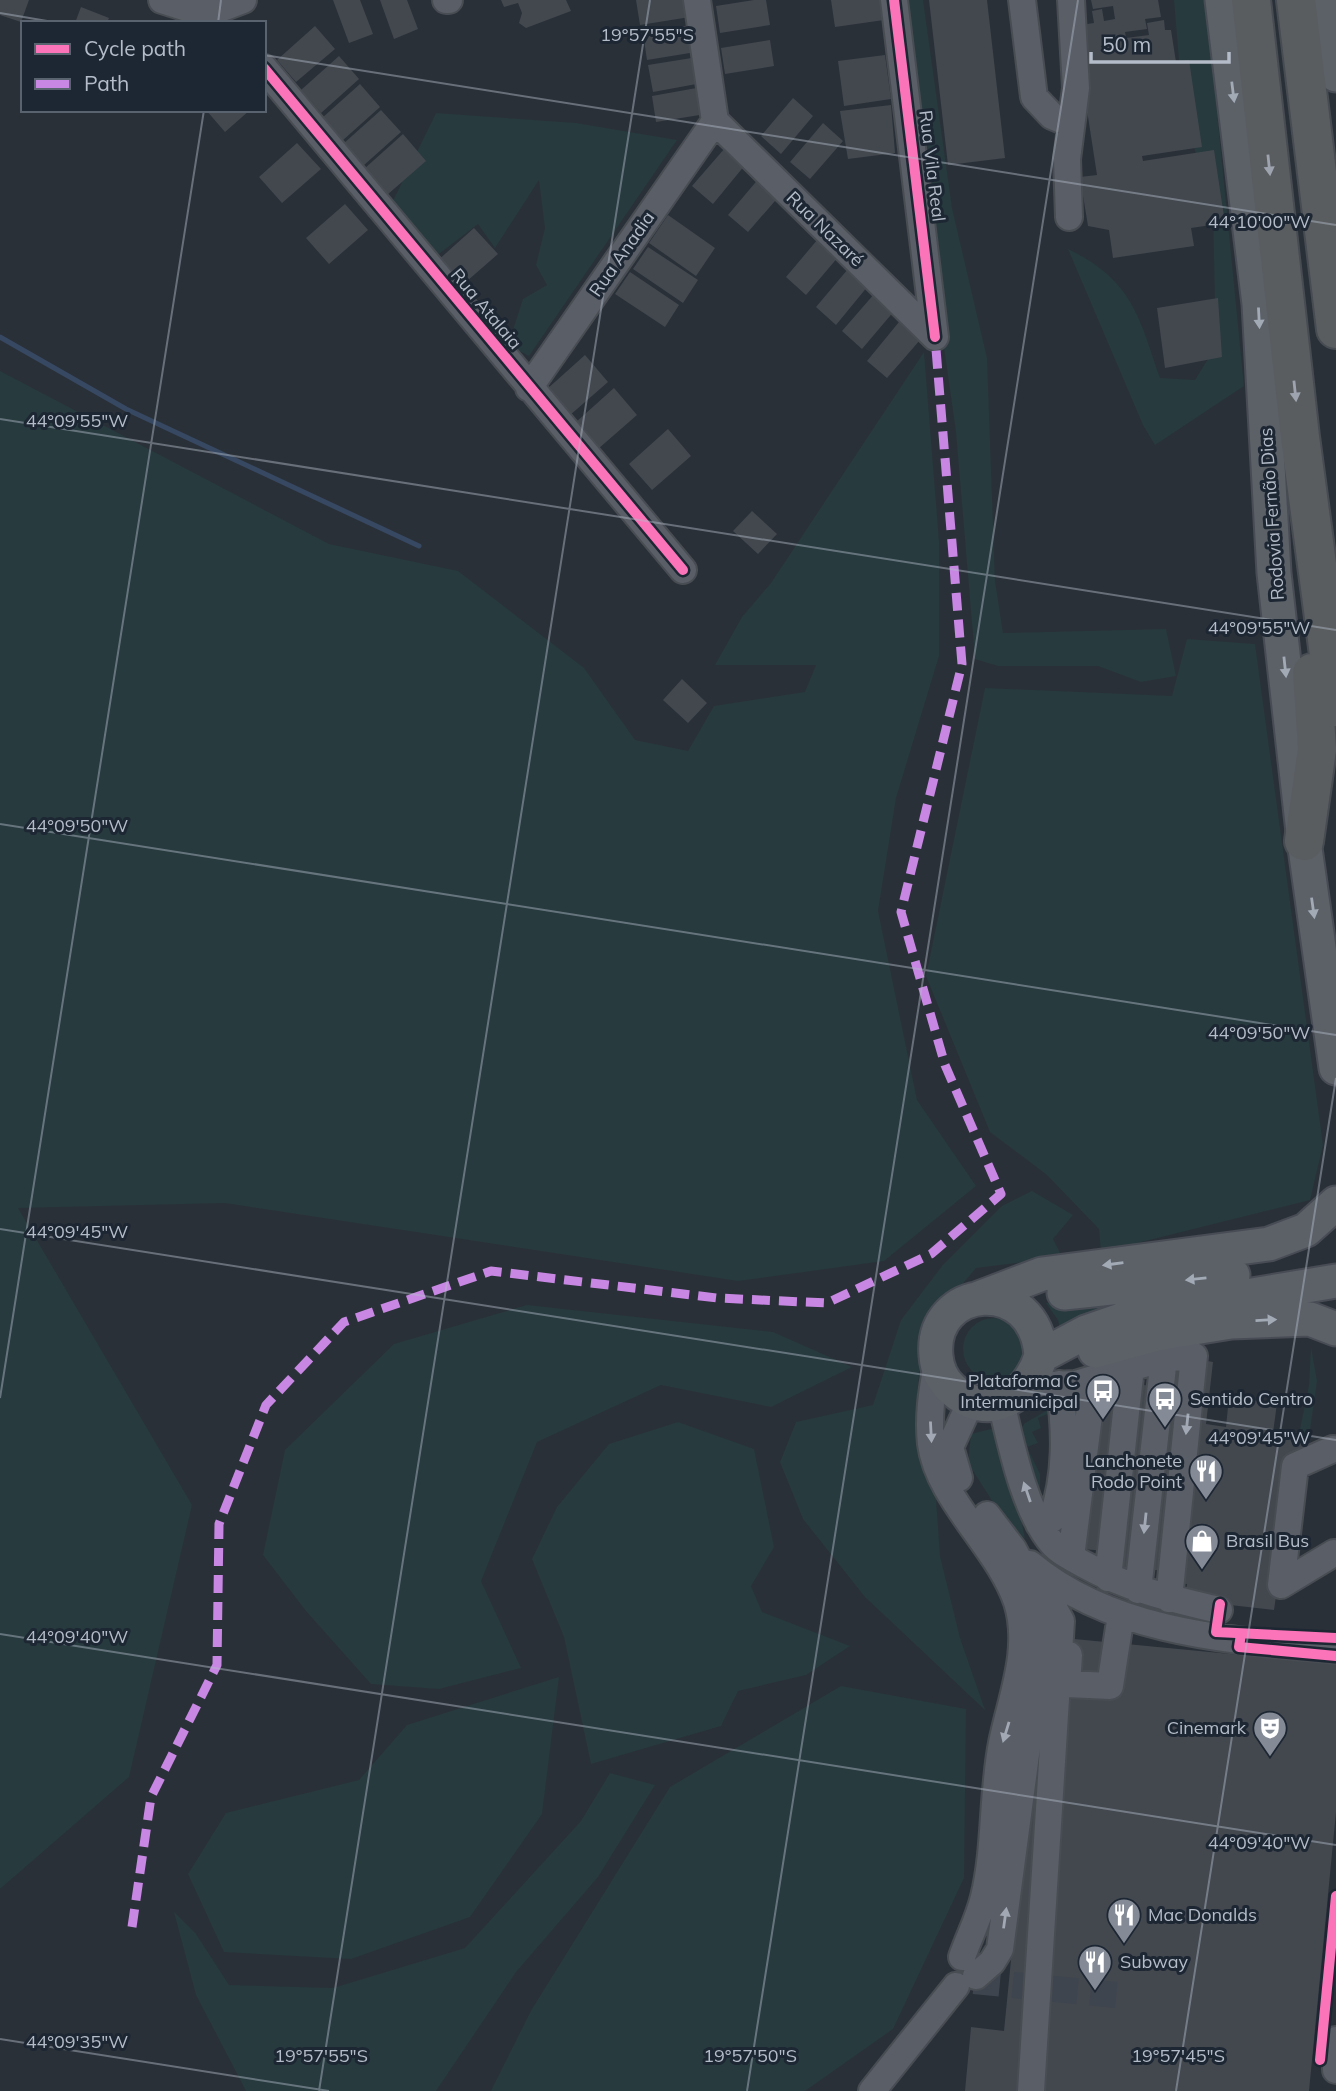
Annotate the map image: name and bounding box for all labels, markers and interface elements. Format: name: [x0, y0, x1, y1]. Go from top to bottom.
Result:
legend: [21, 21, 266, 112]
scale bar: [1091, 21, 1229, 65]
text: 19°57'55"S: [600, 23, 694, 46]
text: 50 m: [1102, 31, 1151, 57]
text: Cycle path: [84, 35, 186, 61]
text: Path: [84, 70, 129, 96]
one-way arrow: [1227, 81, 1238, 103]
street label: Rua Vila Real: [914, 109, 951, 223]
one-way arrow: [1264, 154, 1275, 176]
street label: Rua Nazaré: [782, 186, 869, 271]
street label: Rua Anadia: [584, 207, 659, 301]
text: 44°10'00"W: [1208, 210, 1310, 233]
street label: Rua Atalaia: [446, 264, 527, 354]
one-way arrow: [1254, 307, 1265, 329]
one-way arrow: [1290, 380, 1301, 402]
text: 44°09'55"W: [26, 409, 128, 432]
street label: Rodovia Fernão Dias: [1254, 427, 1289, 601]
text: 44°09'55"W: [1208, 616, 1310, 639]
one-way arrow: [1279, 656, 1290, 678]
text: 44°09'50"W: [26, 814, 128, 837]
one-way arrow: [1308, 897, 1319, 919]
text: 44°09'50"W: [1208, 1021, 1310, 1044]
text: 44°09'45"W: [26, 1220, 128, 1243]
one-way arrow: [1102, 1259, 1124, 1270]
one-way arrow: [1185, 1274, 1207, 1285]
one-way arrow: [1255, 1315, 1277, 1326]
place label: Plataforma C Intermunicipal: [960, 1369, 1078, 1413]
bus stop icon: Plataforma C Intermunicipal: [1084, 1372, 1122, 1421]
bus stop icon: Sentido Centro: [1146, 1380, 1184, 1429]
place label: Sentido Centro: [1190, 1387, 1313, 1410]
one-way arrow: [1182, 1413, 1193, 1435]
one-way arrow: [925, 1421, 936, 1443]
text: 44°09'45"W: [1208, 1426, 1310, 1449]
place label: Lanchonete Rodo Point: [1085, 1449, 1182, 1493]
restaurant icon: Lanchonete Rodo Point: [1187, 1452, 1225, 1501]
one-way arrow: [1021, 1481, 1032, 1502]
one-way arrow: [1140, 1513, 1151, 1535]
shop icon: Brasil Bus: [1183, 1522, 1221, 1571]
place label: Brasil Bus: [1226, 1529, 1309, 1552]
text: 44°09'40"W: [26, 1625, 128, 1648]
theatre icon: Cinemark: [1251, 1709, 1289, 1758]
place label: Cinemark: [1167, 1716, 1247, 1739]
one-way arrow: [1000, 1722, 1010, 1743]
text: 44°09'40"W: [1208, 1831, 1310, 1854]
restaurant icon: Mac Donalds: [1105, 1896, 1143, 1945]
place label: Mac Donalds: [1148, 1903, 1257, 1926]
one-way arrow: [999, 1907, 1010, 1929]
restaurant icon: Subway: [1076, 1943, 1114, 1992]
place label: Subway: [1120, 1950, 1188, 1973]
text: 44°09'35"W: [26, 2030, 128, 2053]
text: 19°57'55"S: [274, 2044, 368, 2067]
text: 19°57'50"S: [703, 2044, 797, 2067]
text: 19°57'45"S: [1131, 2044, 1225, 2067]

